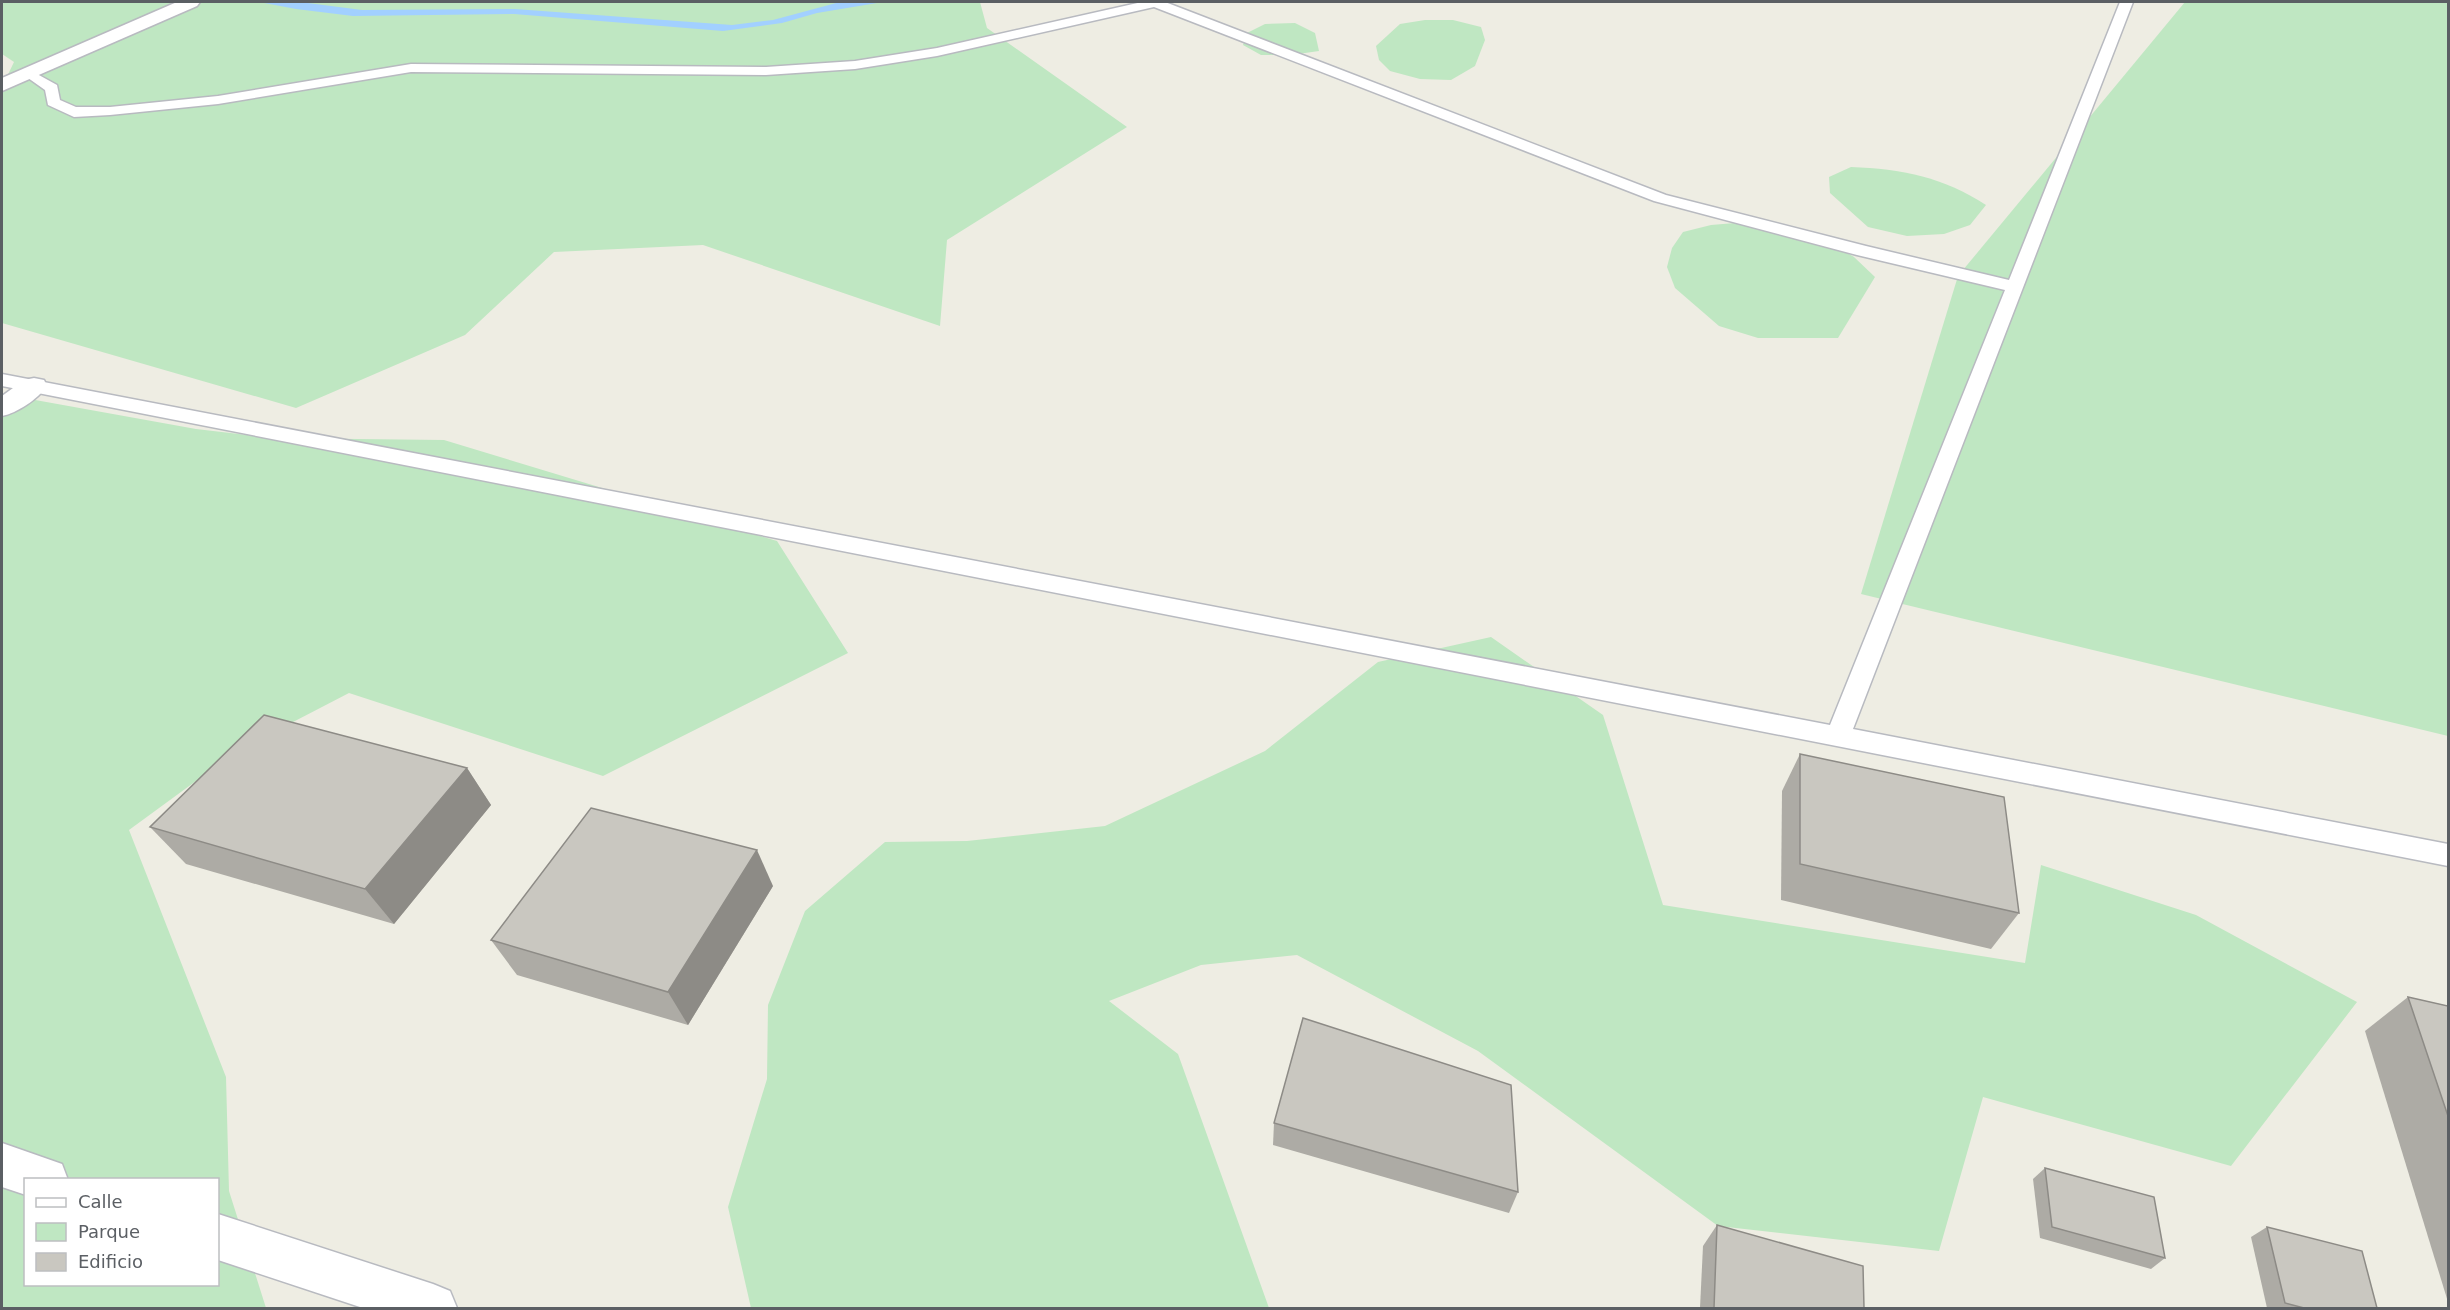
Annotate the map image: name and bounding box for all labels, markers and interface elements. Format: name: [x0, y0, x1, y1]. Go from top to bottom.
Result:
legend: [24, 1178, 219, 1286]
text: Calle: [78, 1191, 123, 1212]
text: Parque: [78, 1221, 140, 1242]
text: Edificio: [78, 1251, 143, 1272]

